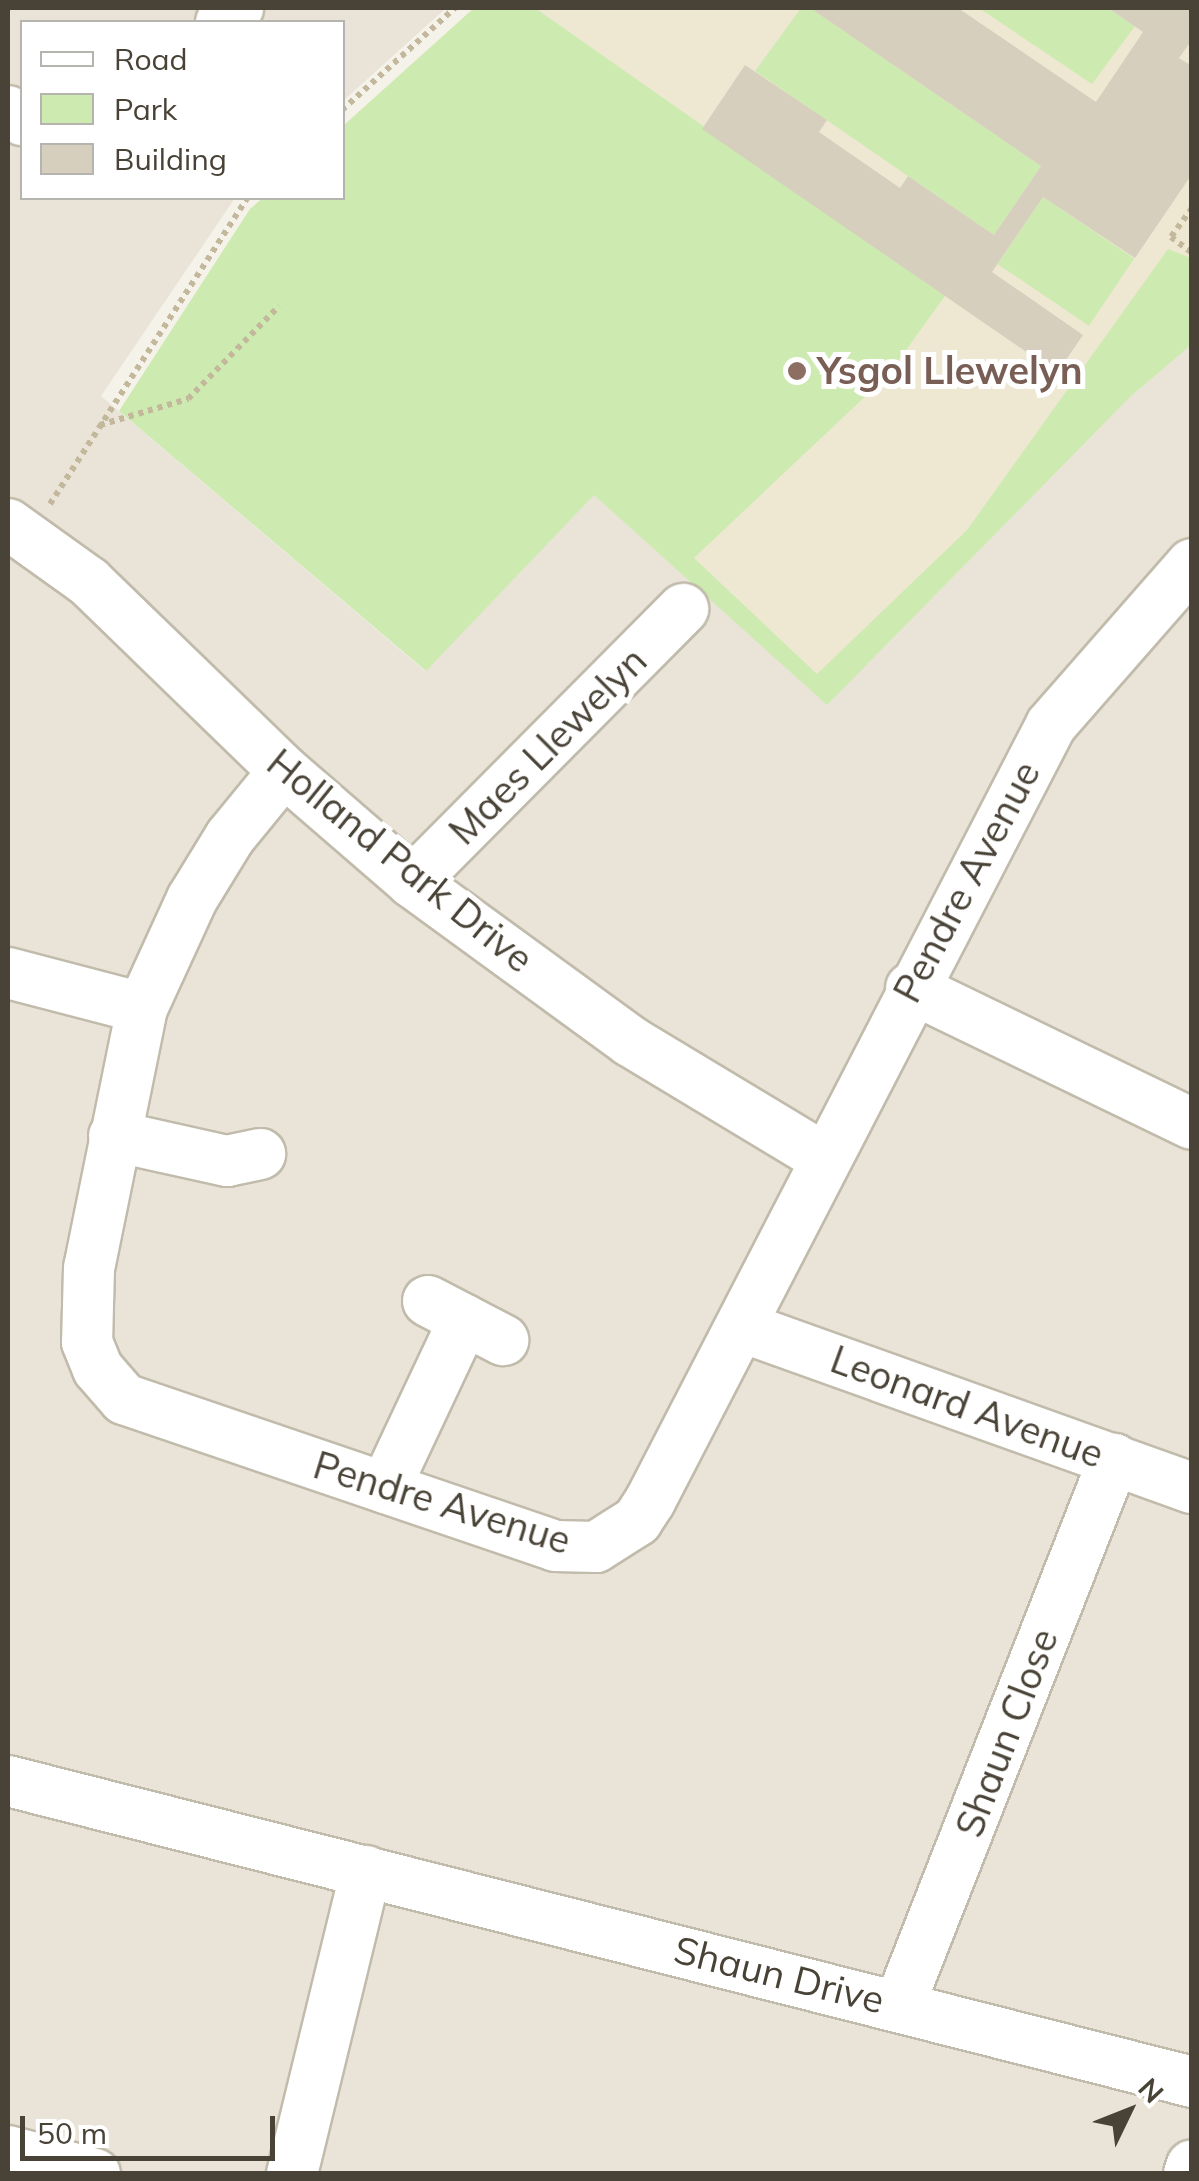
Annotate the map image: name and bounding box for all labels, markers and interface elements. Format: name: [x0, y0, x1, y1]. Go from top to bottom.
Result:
legend: [20, 20, 345, 200]
text: Road: [114, 40, 188, 78]
text: Park: [114, 90, 177, 128]
text: Building: [114, 140, 227, 178]
place label: Ysgol Llewelyn: [817, 348, 1083, 394]
marker: Ysgol Llewelyn: [786, 360, 808, 382]
street label: Maes Llewelyn: [440, 638, 656, 854]
street label: Holland Park Drive: [258, 740, 542, 982]
street label: Pendre Avenue: [884, 754, 1050, 1010]
street label: Leonard Avenue: [825, 1337, 1109, 1477]
street label: Pendre Avenue: [308, 1442, 576, 1564]
street label: Shaun Close: [946, 1623, 1068, 1843]
street label: Shaun Drive: [669, 1927, 889, 2023]
north arrow: [1079, 2061, 1179, 2161]
text: N: [1131, 2071, 1171, 2110]
scale bar: [25, 2096, 280, 2158]
text: 50 m: [37, 2114, 107, 2152]

